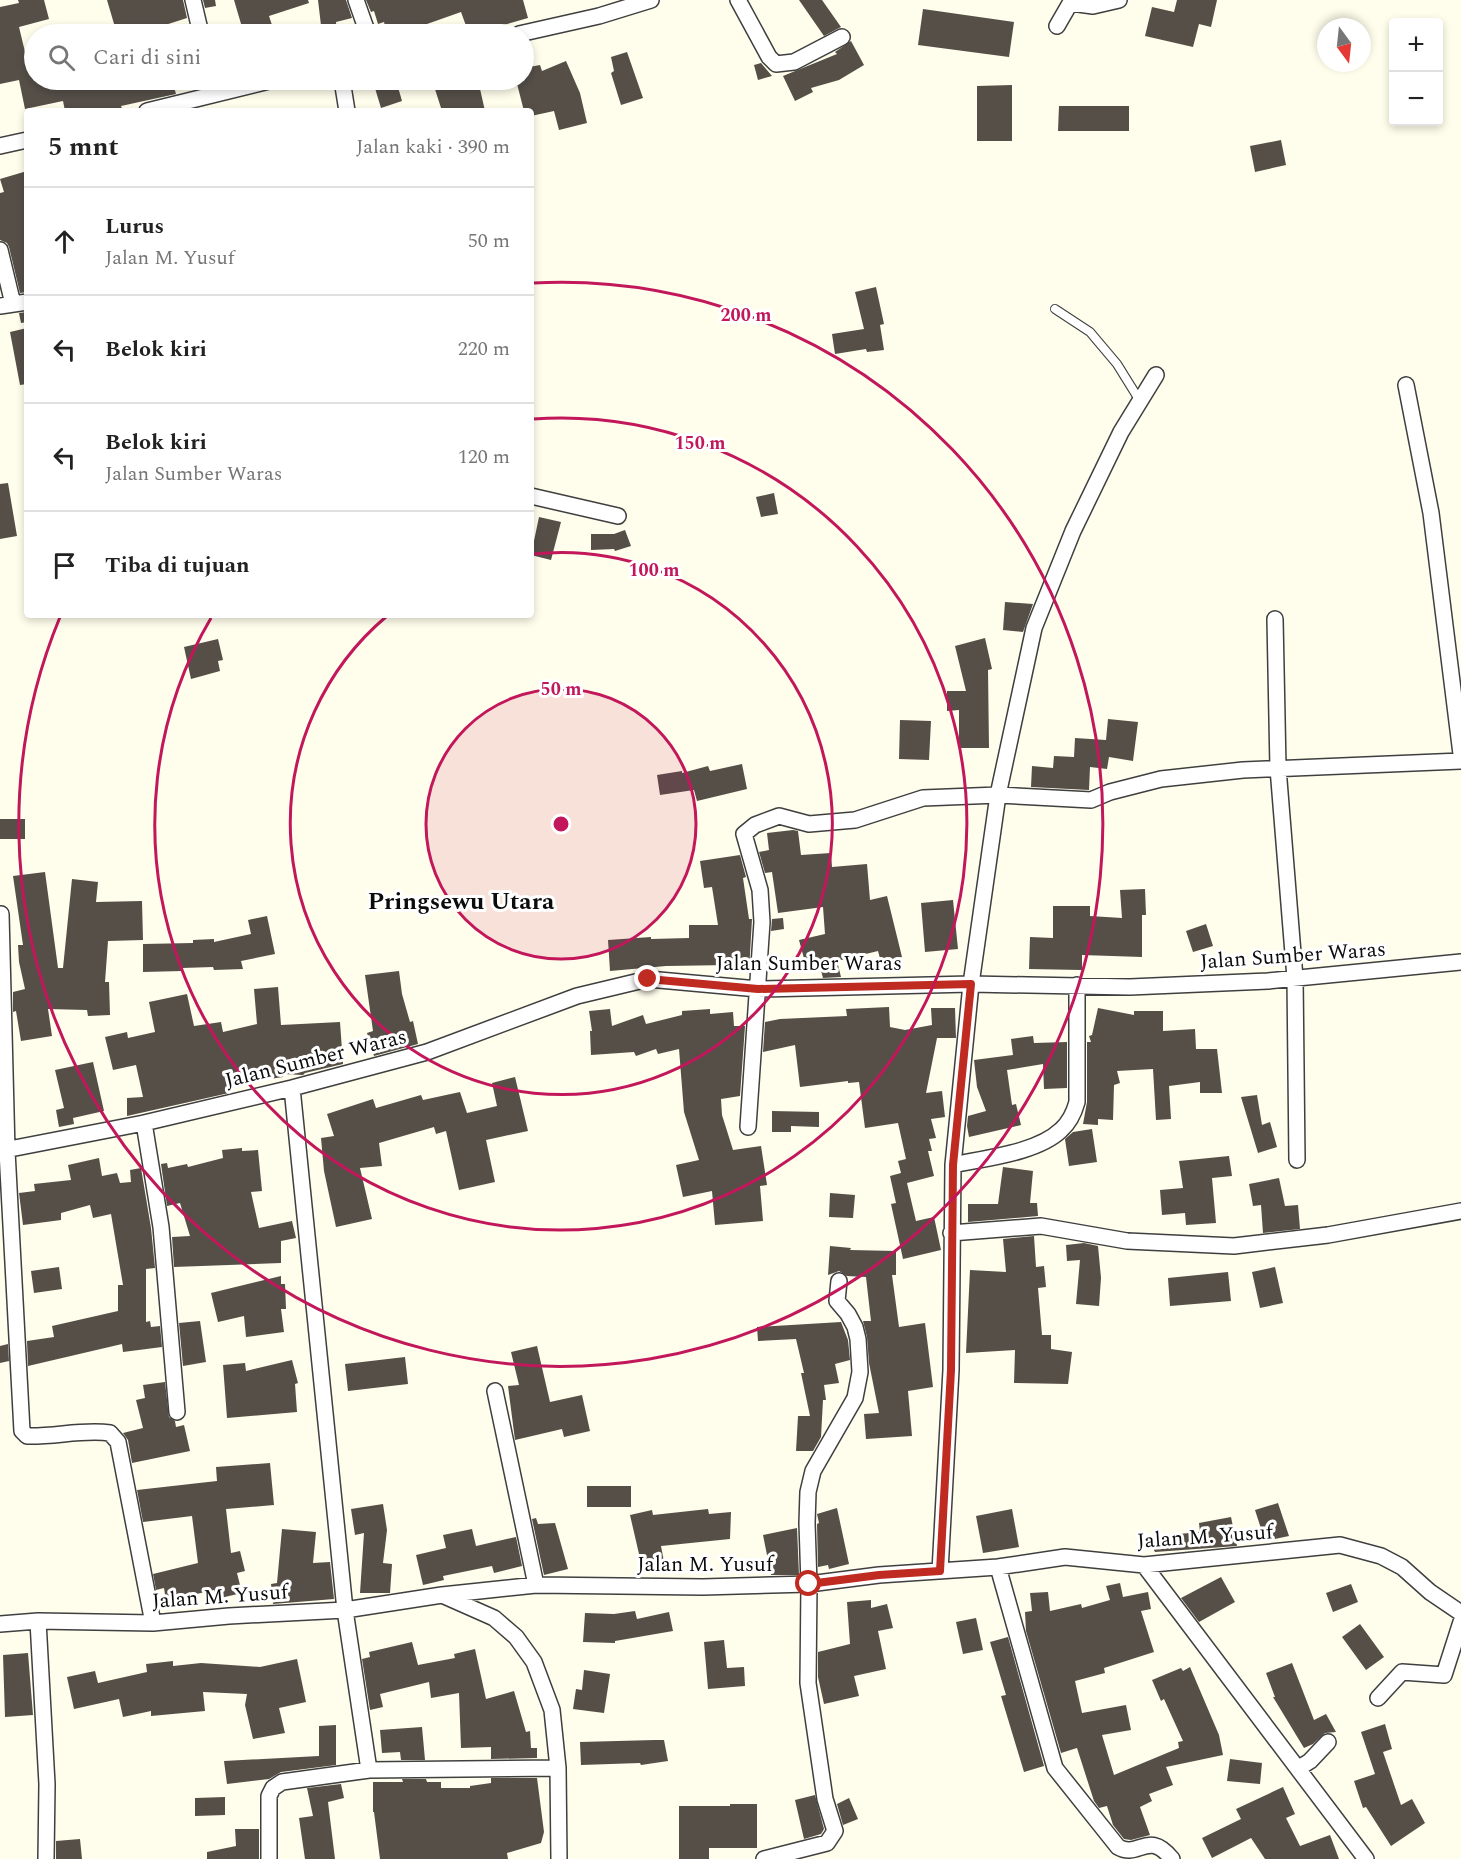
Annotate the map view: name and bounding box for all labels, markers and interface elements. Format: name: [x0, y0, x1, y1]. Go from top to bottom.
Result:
north arrow: [1317, 18, 1371, 72]
map controls: [1389, 18, 1443, 126]
button: +: [1389, 18, 1443, 72]
search box: [24, 24, 534, 90]
icon: search: [45, 41, 78, 74]
text: Cari di sini: [93, 41, 202, 74]
button: −: [1389, 72, 1443, 126]
text: 5 mnt: [48, 127, 119, 167]
text: Jalan kaki · 390 m: [356, 132, 510, 162]
text: Lurus: [105, 210, 164, 243]
icon: ahead: [48, 225, 81, 258]
text: 50 m: [468, 226, 510, 256]
text: Jalan M. Yusuf: [105, 243, 235, 273]
text: 200 m: [720, 302, 772, 329]
icon: left: [48, 333, 81, 366]
text: Belok kiri: [105, 333, 207, 366]
text: 220 m: [458, 334, 510, 364]
text: Belok kiri: [105, 426, 207, 459]
text: 150 m: [674, 430, 726, 457]
icon: left: [48, 441, 81, 474]
text: 120 m: [458, 442, 510, 472]
text: Jalan Sumber Waras: [105, 459, 283, 489]
icon: arrive: [48, 549, 81, 582]
text: Tiba di tujuan: [105, 549, 250, 582]
text: 100 m: [628, 557, 680, 584]
text: 50 m: [541, 676, 581, 703]
centre of rings: [551, 814, 571, 834]
district label: Pringsewu Utara: [368, 884, 555, 920]
street label: Jalan Sumber Waras: [1199, 934, 1387, 978]
street label: Jalan Sumber Waras: [716, 948, 902, 980]
route end: [634, 965, 660, 991]
street label: Jalan Sumber Waras: [222, 1021, 410, 1097]
street label: Jalan M. Yusuf: [1136, 1516, 1276, 1558]
street label: Jalan M. Yusuf: [637, 1549, 775, 1581]
route start: [795, 1570, 821, 1596]
street label: Jalan M. Yusuf: [151, 1576, 291, 1618]

